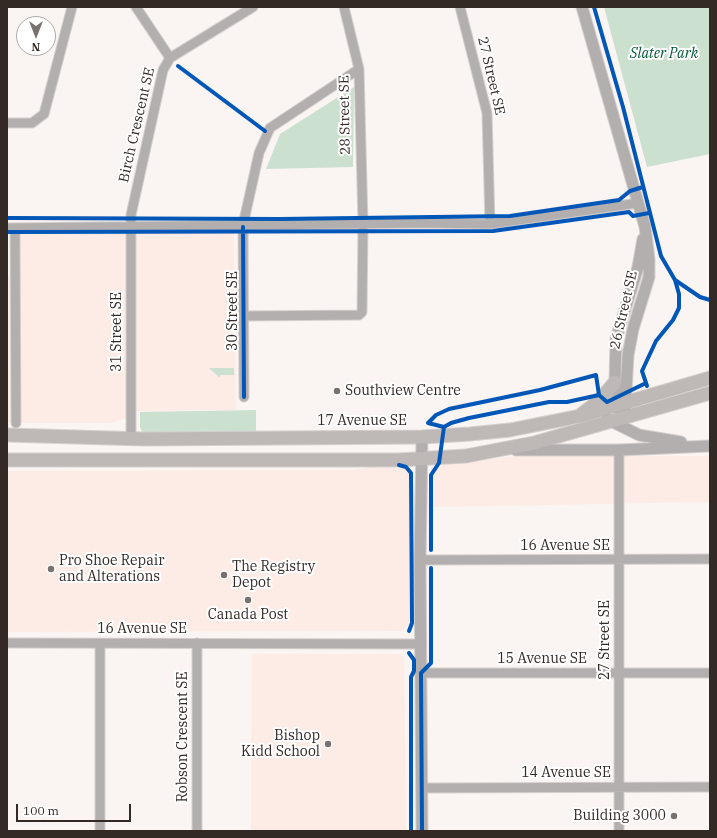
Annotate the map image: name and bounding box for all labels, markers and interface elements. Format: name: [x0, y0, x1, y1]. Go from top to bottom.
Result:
north arrow: [16, 16, 56, 56]
street label: 27 Street SE: [474, 35, 508, 117]
text: N: [32, 40, 40, 54]
park label: Slater Park: [630, 46, 698, 62]
street label: Birch Crescent SE: [116, 66, 158, 184]
street label: 28 Street SE: [336, 75, 354, 155]
street label: 26 Street SE: [607, 269, 641, 351]
street label: 30 Street SE: [225, 271, 241, 351]
street label: 31 Street SE: [109, 292, 125, 372]
place label: Southview Centre: [345, 383, 461, 399]
marker: Southview Centre: [332, 386, 342, 396]
street label: 17 Avenue SE: [317, 413, 407, 429]
street label: 16 Avenue SE: [520, 538, 610, 554]
place label: Pro Shoe Repair and Alterations: [59, 553, 164, 586]
place label: The Registry Depot: [232, 559, 315, 592]
marker: Pro Shoe Repair and Alterations: [46, 564, 56, 574]
marker: The Registry Depot: [219, 570, 229, 580]
marker: Canada Post: [243, 595, 253, 605]
street label: 27 Street SE: [597, 600, 613, 680]
place label: Canada Post: [208, 607, 288, 623]
street label: 16 Avenue SE: [97, 621, 187, 637]
street label: 15 Avenue SE: [497, 651, 587, 667]
street label: Robson Crescent SE: [175, 672, 191, 802]
place label: Bishop Kidd School: [241, 728, 320, 760]
marker: Bishop Kidd School: [323, 739, 333, 749]
street label: 14 Avenue SE: [521, 765, 611, 781]
scale bar: [18, 796, 133, 822]
text: 100 m: [23, 803, 59, 818]
place label: Building 3000: [573, 808, 666, 824]
marker: Building 3000: [669, 811, 679, 821]

